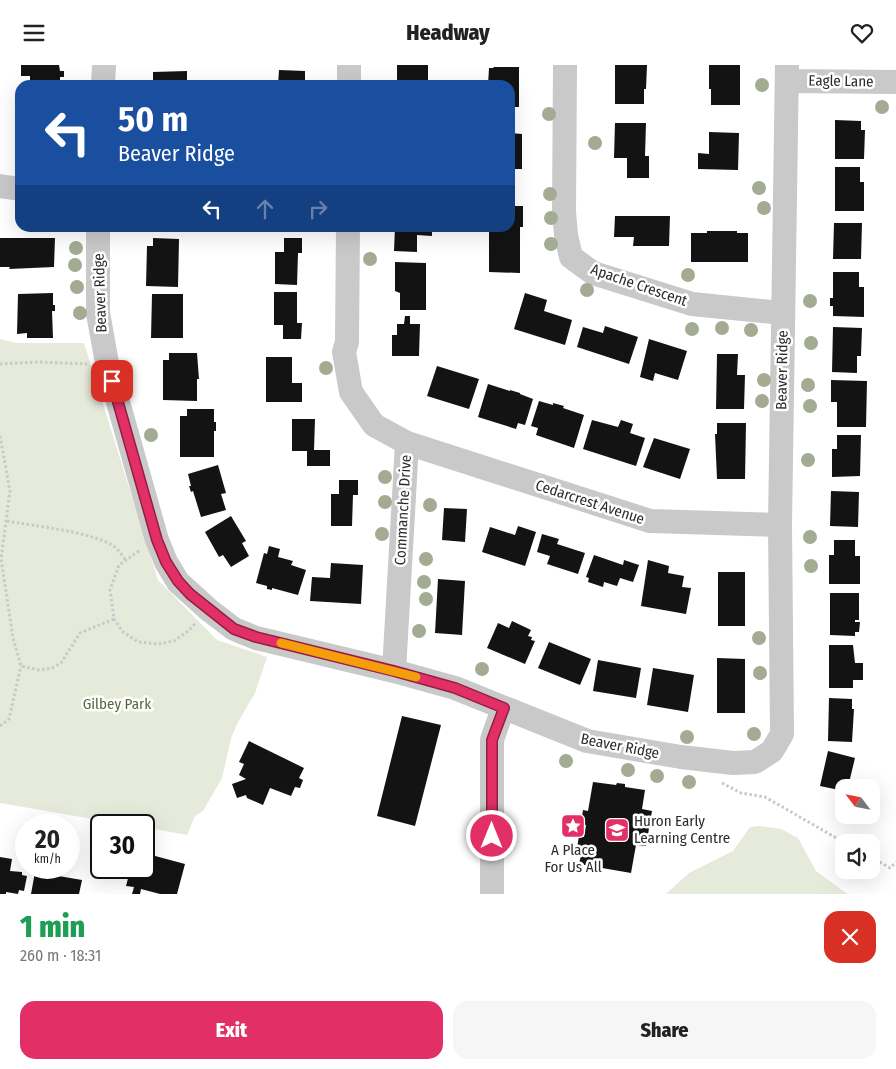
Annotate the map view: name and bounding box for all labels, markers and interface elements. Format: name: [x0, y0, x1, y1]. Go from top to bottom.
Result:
icon: menu: [20, 19, 48, 47]
text: Headway: [406, 19, 490, 46]
icon: heart: [848, 19, 876, 47]
street label: Eagle Lane: [808, 71, 874, 91]
text: 50 m: [118, 98, 188, 140]
icon: left: [35, 100, 100, 165]
text: Beaver Ridge: [118, 140, 235, 167]
icon: left: [198, 195, 226, 223]
icon: ahead: [251, 195, 279, 223]
icon: right: [304, 195, 332, 223]
street label: Beaver Ridge: [90, 253, 110, 333]
street label: Apache Crescent: [588, 260, 690, 310]
street label: Beaver Ridge: [772, 330, 792, 410]
pin: [91, 360, 133, 402]
icon: arrive: [98, 367, 126, 395]
street label: Commanche Drive: [391, 454, 415, 566]
street label: Cedarcrest Avenue: [533, 476, 647, 528]
park label: Gilbey Park: [83, 695, 151, 713]
street label: Beaver Ridge: [579, 730, 661, 762]
north arrow: [835, 779, 880, 824]
map controls: [835, 779, 880, 879]
position arrow: [465, 809, 517, 861]
place label: Huron Early Learning Centre: [634, 812, 730, 847]
place icon: A Place For Us All: [560, 813, 586, 839]
speed limit sign: 30: [90, 814, 155, 879]
school or university icon: Huron Early Learning Centre: [604, 817, 630, 843]
text: 20: [35, 825, 60, 855]
button: sound: [835, 834, 880, 879]
place label: A Place For Us All: [544, 841, 602, 876]
text: km/h: [34, 852, 61, 866]
text: 1 min: [20, 909, 85, 945]
button: close: [824, 911, 876, 963]
text: 260 m · 18:31: [20, 946, 101, 965]
button: Exit: [20, 1001, 443, 1059]
button: Share: [453, 1001, 876, 1059]

